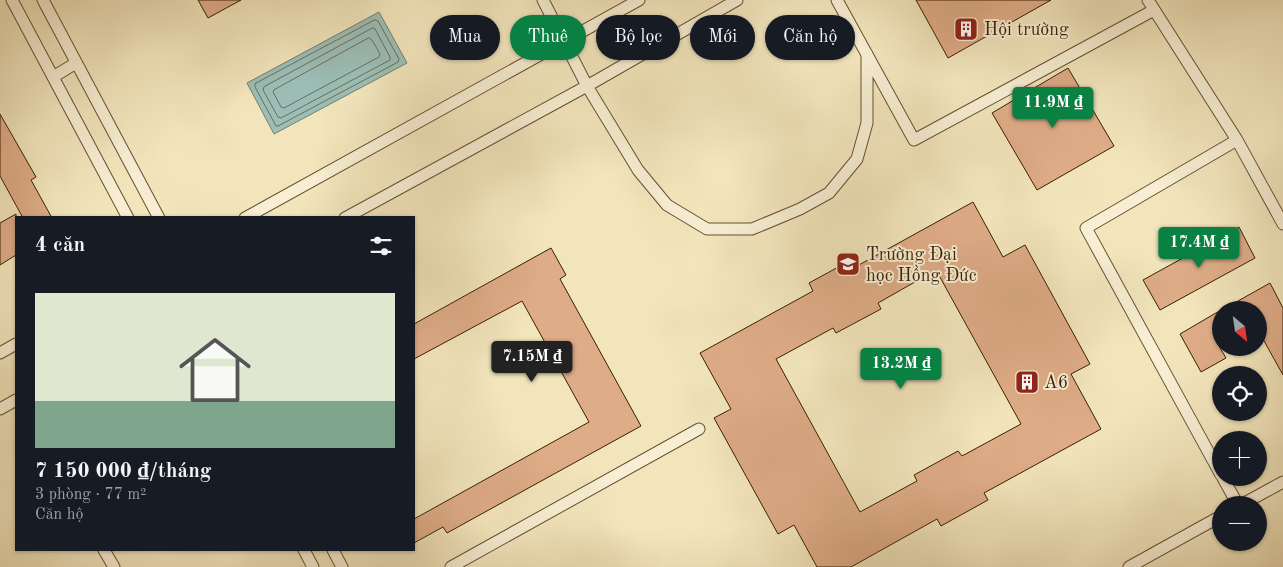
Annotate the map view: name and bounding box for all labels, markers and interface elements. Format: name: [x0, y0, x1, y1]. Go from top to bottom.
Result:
chip: Mua: [430, 15, 500, 60]
chip: Thuê: [510, 15, 586, 60]
chip: Bộ lọc: [596, 15, 680, 60]
chip: Mới: [690, 15, 755, 60]
chip: Căn hộ: [765, 15, 855, 60]
building icon: Hội trường: [953, 16, 979, 42]
place label: Hội trường: [984, 21, 1069, 39]
pin: 11.9M ₫: [1007, 86, 1099, 129]
text: 11.9M ₫: [1023, 95, 1083, 111]
pin: 17.4M ₫: [1153, 226, 1245, 269]
icon: filters: [367, 232, 395, 260]
text: 4 căn: [35, 235, 85, 256]
text: 17.4M ₫: [1169, 235, 1229, 251]
place label: Trường Đại học Hồng Đức: [866, 246, 977, 285]
school or university icon: Trường Đại học Hồng Đức: [835, 251, 861, 277]
north arrow: [1212, 301, 1268, 356]
map controls: [1212, 301, 1267, 551]
icon: home: [170, 325, 260, 415]
pin: 7.15M ₫: [486, 340, 578, 383]
pin: 13.2M ₫: [855, 348, 947, 390]
text: 7.15M ₫: [502, 349, 562, 365]
text: 13.2M ₫: [871, 356, 931, 372]
button: locate: [1212, 366, 1267, 421]
building icon: A6: [1014, 369, 1040, 395]
place label: A6: [1044, 374, 1068, 392]
button: +: [1212, 431, 1267, 486]
text: 7 150 000 ₫/tháng: [35, 461, 212, 482]
text: 3 phòng · 77 m²: [35, 487, 146, 503]
button: −: [1212, 496, 1267, 551]
text: Căn hộ: [35, 507, 83, 523]

